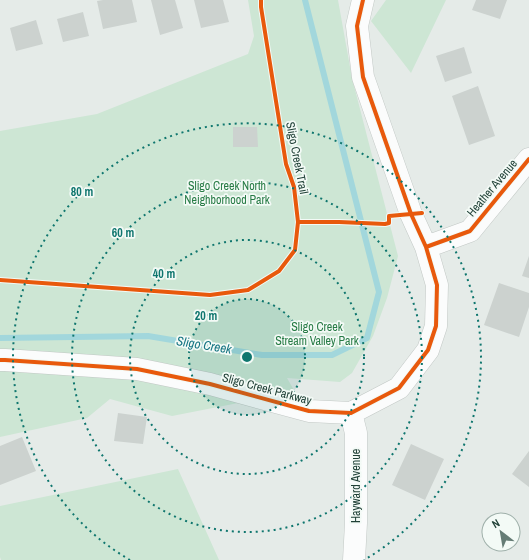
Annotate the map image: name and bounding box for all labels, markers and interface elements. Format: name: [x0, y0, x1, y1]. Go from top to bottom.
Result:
street label: Sligo Creek Trail: [282, 120, 312, 196]
street label: Heather Avenue: [463, 156, 521, 220]
park label: Sligo Creek North Neighborhood Park: [184, 178, 270, 208]
text: 80 m: [71, 184, 93, 200]
text: 60 m: [112, 225, 134, 241]
text: 40 m: [153, 266, 175, 282]
text: 20 m: [195, 308, 217, 324]
park label: Sligo Creek Stream Valley Park: [275, 319, 359, 349]
water label: Sligo Creek: [175, 332, 233, 358]
centre of rings: [240, 350, 254, 364]
street label: Sligo Creek Parkway: [221, 369, 314, 409]
street label: Hayward Avenue: [348, 449, 364, 523]
north arrow: [481, 512, 521, 552]
text: N: [489, 516, 502, 531]

